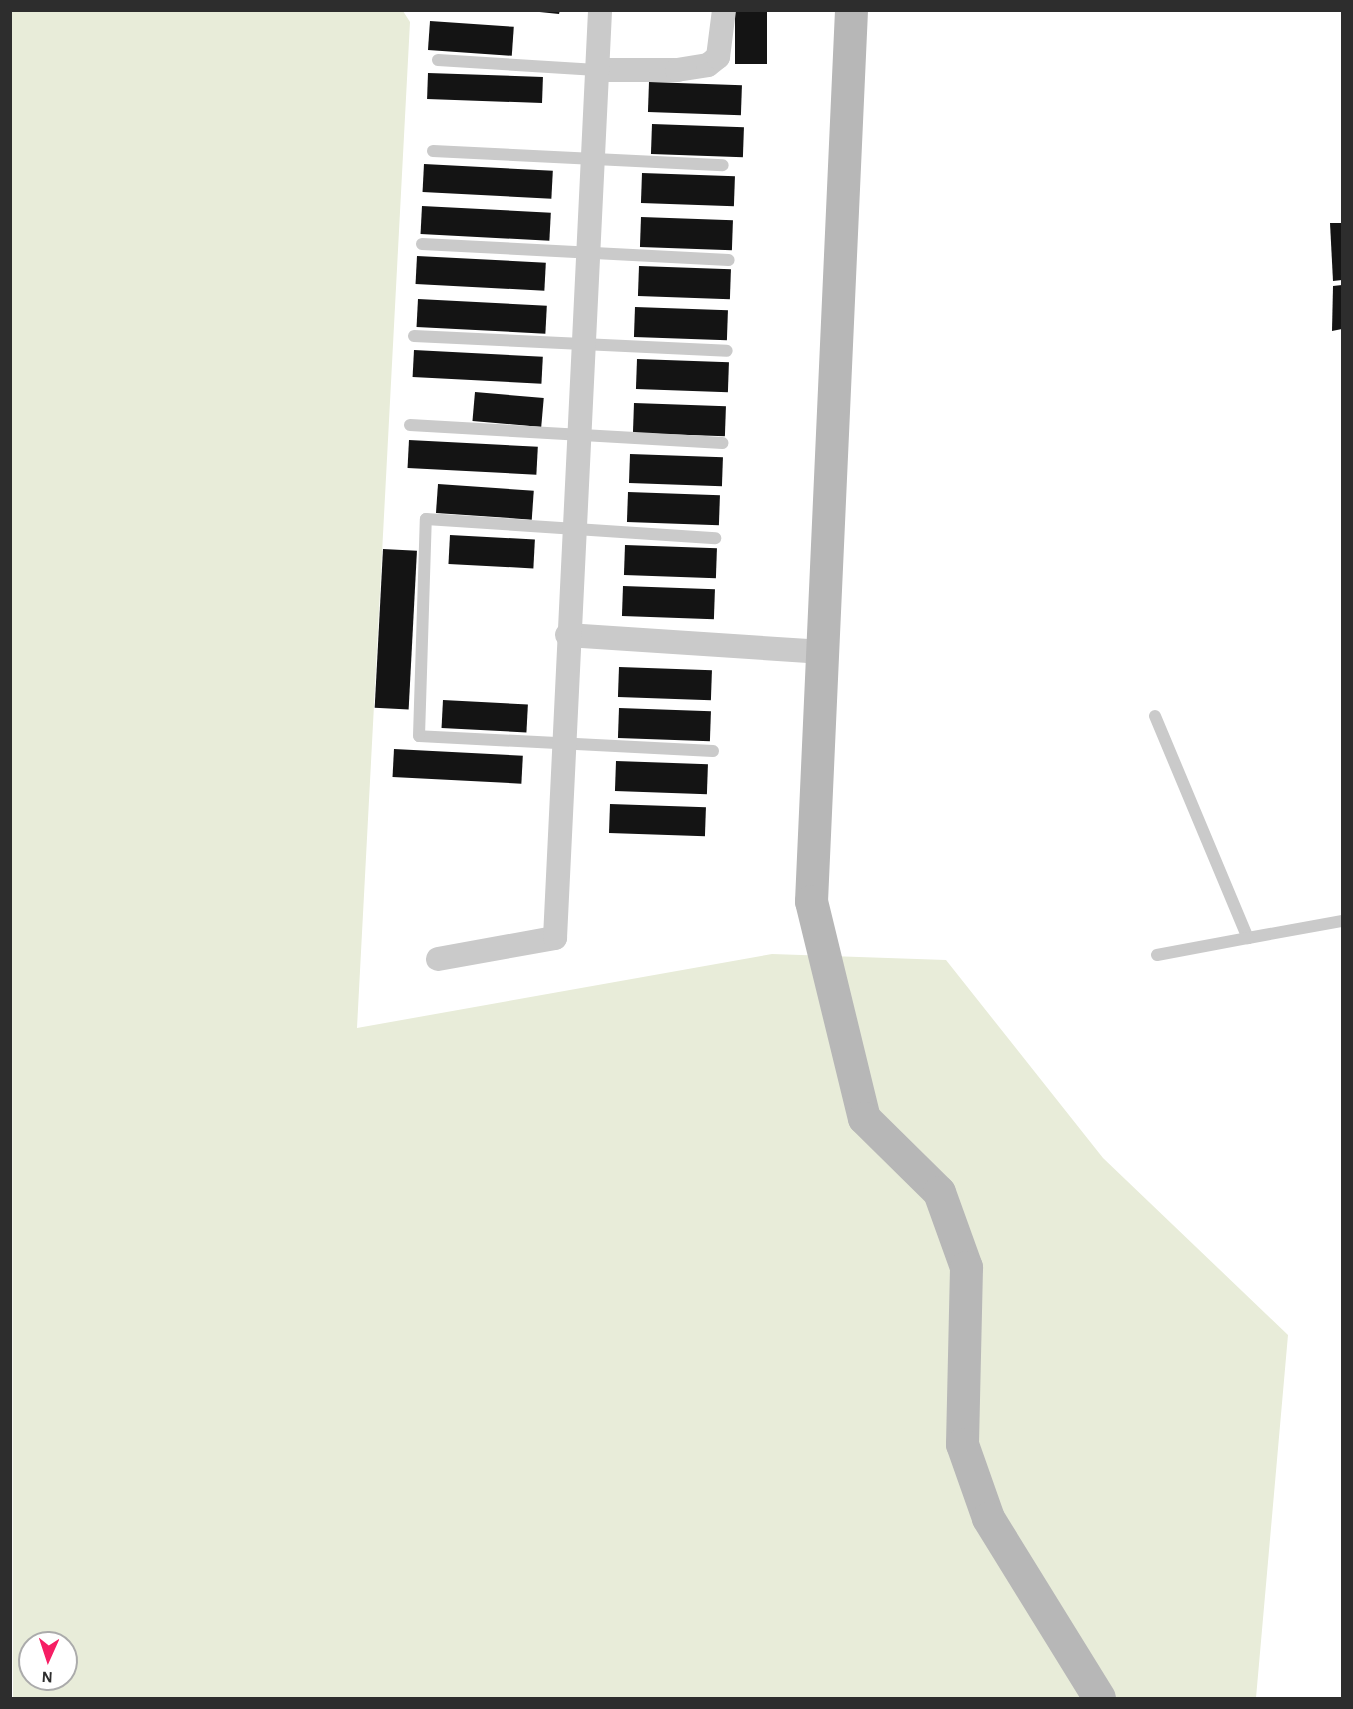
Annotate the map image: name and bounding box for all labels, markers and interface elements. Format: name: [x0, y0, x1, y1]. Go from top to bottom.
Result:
north arrow: [18, 1631, 78, 1691]
text: N: [41, 1669, 53, 1685]

